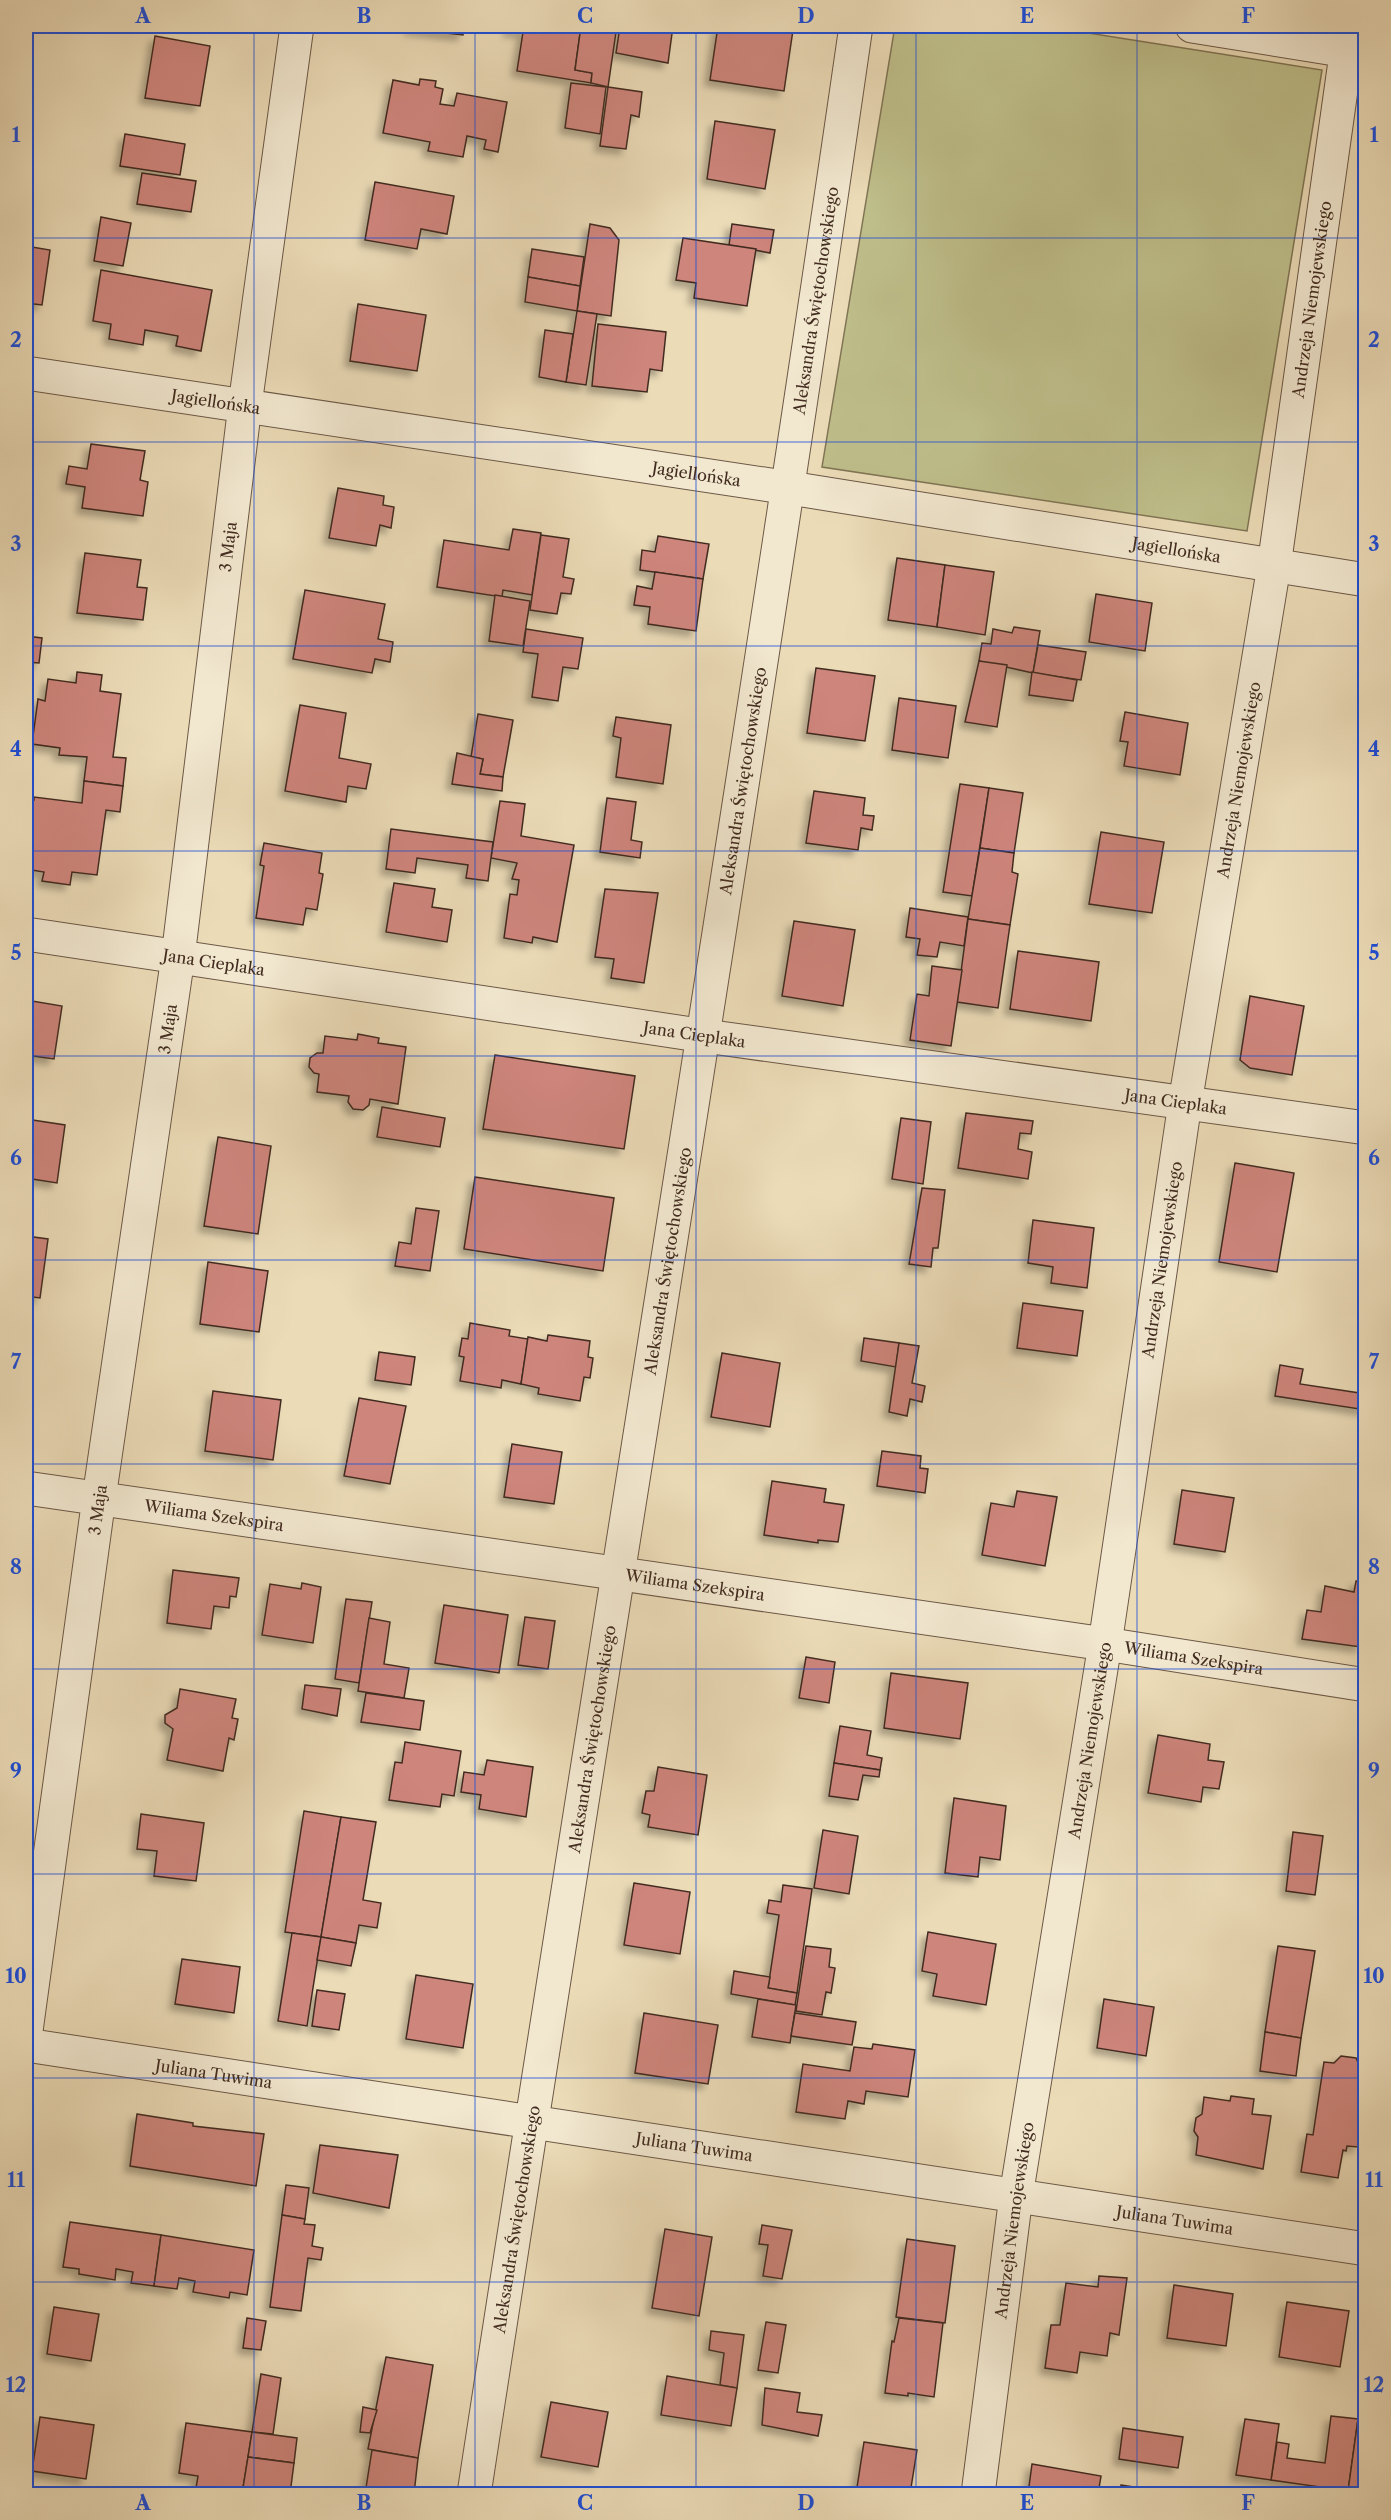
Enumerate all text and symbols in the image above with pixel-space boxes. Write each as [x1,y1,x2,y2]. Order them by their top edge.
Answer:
text: A [134,4,151,28]
text: B [357,4,372,28]
text: C [577,4,593,28]
text: D [797,4,815,28]
text: E [1020,4,1034,28]
text: F [1241,4,1255,28]
text: 1 [12,123,21,147]
text: 1 [1370,123,1379,147]
street label: Aleksandra Świętochowskiego [789,185,843,417]
street label: Andrzeja Niemojewskiego [1288,199,1335,400]
text: 2 [10,328,22,352]
text: 2 [1368,328,1380,352]
street label: Jagiellońska [167,385,262,418]
street label: Jagiellońska [648,457,743,491]
street label: 3 Maja [215,520,241,573]
text: 3 [10,532,22,556]
street label: Jagiellońska [1128,532,1223,567]
text: 3 [1368,532,1380,556]
street label: Aleksandra Świętochowskiego [715,665,770,897]
street label: Andrzeja Niemojewskiego [1212,680,1265,881]
text: 4 [10,737,22,761]
text: 4 [1368,737,1380,761]
text: 5 [10,941,22,965]
text: 5 [1368,941,1380,965]
street label: Jana Cieplaka [158,944,267,980]
street label: 3 Maja [154,1002,181,1055]
street label: Jana Cieplaka [639,1016,747,1052]
street label: Jana Cieplaka [1120,1084,1229,1119]
text: 6 [10,1146,22,1170]
street label: Aleksandra Świętochowskiego [640,1146,695,1377]
text: 6 [1368,1146,1380,1170]
street label: Andrzeja Niemojewskiego [1137,1160,1186,1360]
text: 7 [11,1350,22,1374]
text: 7 [1369,1350,1380,1374]
street label: 3 Maja [84,1483,111,1536]
street label: Wiliama Szekspira [142,1495,286,1535]
text: 8 [10,1555,22,1579]
text: 8 [1368,1555,1380,1579]
street label: Wiliama Szekspira [623,1565,767,1605]
street label: Aleksandra Świętochowskiego [564,1624,620,1855]
street label: Wiliama Szekspira [1122,1637,1265,1679]
street label: Andrzeja Niemojewskiego [1064,1640,1115,1841]
text: 9 [10,1759,22,1783]
text: 9 [1368,1759,1380,1783]
text: 10 [5,1964,27,1988]
text: 10 [1363,1964,1385,1988]
street label: Juliana Tuwima [151,2054,274,2092]
street label: Aleksandra Świętochowskiego [489,2104,544,2336]
street label: Andrzeja Niemojewskiego [990,2120,1038,2321]
street label: Juliana Tuwima [631,2128,755,2166]
text: 11 [7,2168,25,2192]
text: 11 [1365,2168,1383,2192]
street label: Juliana Tuwima [1112,2201,1235,2239]
text: 12 [6,2373,26,2397]
text: 12 [1364,2373,1384,2397]
text: A [134,2491,151,2515]
text: B [357,2491,372,2515]
text: C [577,2491,593,2515]
text: D [797,2491,815,2515]
text: E [1020,2491,1034,2515]
text: F [1241,2491,1255,2515]

